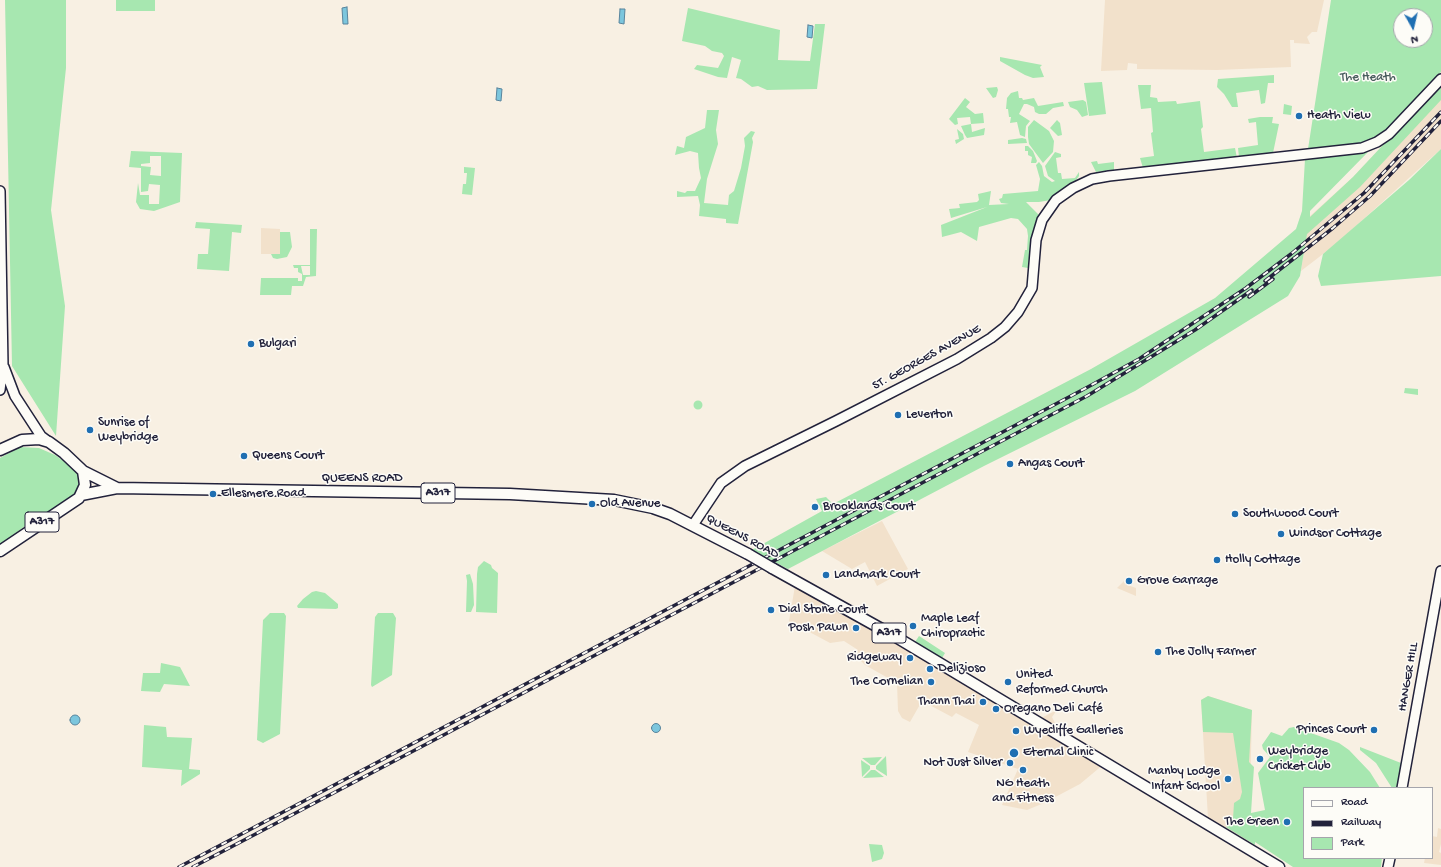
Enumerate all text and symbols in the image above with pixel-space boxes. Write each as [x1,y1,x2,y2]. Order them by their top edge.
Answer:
north arrow [1393,8,1433,48]
text: N [1410,32,1419,45]
park label: The Heath [1340,70,1396,86]
place label: Heath View [1307,108,1371,124]
marker: Heath View [1294,111,1304,121]
street label: ST. GEORGES AVENUE [870,322,984,394]
place label: Bulgari [259,336,297,352]
marker: Bulgari [246,339,256,349]
place label: Leverton [906,407,953,423]
marker: Leverton [893,410,903,420]
place label: Sunrise of Weybridge [98,415,158,446]
marker: Sunrise of Weybridge [85,425,95,435]
place label: Queens Court [252,448,324,464]
marker: Queens Court [239,451,249,461]
place label: Angas Court [1018,456,1084,472]
marker: Angas Court [1005,459,1015,469]
street label: QUEENS ROAD [322,471,402,487]
road number: A317 [421,483,455,503]
place label: Ellesmere Road [221,486,305,502]
marker: Ellesmere Road [208,489,218,499]
place label: Old Avenue [600,496,660,512]
marker: Old Avenue [587,499,597,509]
place label: Brooklands Court [823,499,915,515]
marker: Brooklands Court [810,502,820,512]
place label: Southwood Court [1243,506,1338,522]
marker: Southwood Court [1230,509,1240,519]
street label: QUEENS ROAD [703,511,781,563]
road number: A317 [25,512,59,532]
place label: Windsor Cottage [1289,526,1382,542]
marker: Windsor Cottage [1276,529,1286,539]
place label: Holly Cottage [1225,552,1300,568]
marker: Holly Cottage [1212,555,1222,565]
place label: Landmark Court [834,567,919,583]
marker: Landmark Court [821,570,831,580]
place label: Grove Garrage [1137,573,1218,589]
marker: Grove Garrage [1124,576,1134,586]
place label: Dial Stone Court [779,602,867,618]
marker: Dial Stone Court [766,605,776,615]
place label: Maple Leaf Chiropractic [921,611,984,642]
place label: Posh Pawn [789,620,848,636]
marker: Maple Leaf Chiropractic [908,621,918,631]
marker: Posh Pawn [851,623,861,633]
road number: A317 [872,623,906,643]
street label: HANGER HILL [1395,641,1423,713]
place label: The Jolly Farmer [1166,644,1256,660]
marker: The Jolly Farmer [1153,647,1163,657]
place label: Ridgeway [847,650,902,666]
marker: Ridgeway [905,653,915,663]
place label: Delizioso [938,661,986,677]
marker: Delizioso [925,664,935,674]
place label: United Reformed Church [1016,667,1108,698]
place label: The Cornelian [851,674,923,690]
marker: The Cornelian [926,677,936,687]
marker: United Reformed Church [1003,677,1013,687]
place label: Thann Thai [918,694,975,710]
marker: Thann Thai [978,697,988,707]
place label: Oregano Deli Café [1004,701,1103,717]
marker: Oregano Deli Café [991,704,1001,714]
place label: Princes Court [1296,722,1366,738]
place label: Wyecliffe Galleries [1024,723,1123,739]
marker: Princes Court [1369,725,1379,735]
marker: Wyecliffe Galleries [1011,726,1021,736]
place label: Weybridge Cricket Club [1268,744,1331,775]
place label: Eternal Clinic [1023,745,1093,761]
marker: Eternal Clinic [1008,747,1020,759]
marker: Weybridge Cricket Club [1255,754,1265,764]
place label: Not Just Silver [923,755,1002,771]
marker: Not Just Silver [1005,758,1015,768]
place label: Manby Lodge Infant School [1148,764,1220,795]
marker: NG Heath and Fitness [1018,765,1028,775]
marker: Manby Lodge Infant School [1223,774,1233,784]
place label: NG Heath and Fitness [992,776,1054,807]
legend [1303,787,1433,859]
text: Road [1341,796,1367,810]
place label: The Green [1225,814,1279,830]
text: Railway [1341,816,1381,830]
marker: The Green [1282,817,1292,827]
text: Park [1341,836,1364,850]

